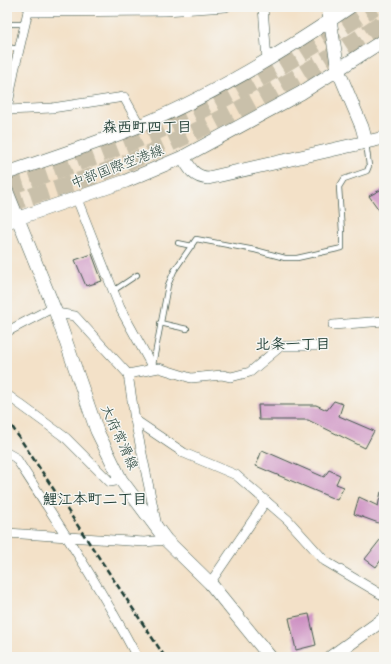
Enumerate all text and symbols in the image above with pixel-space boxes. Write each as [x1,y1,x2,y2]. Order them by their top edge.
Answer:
district label: 森西町四丁目 [102,116,192,137]
street label: 中部国際空港線 [68,139,166,192]
district label: 北条一丁目 [255,333,331,354]
street label: 大府常滑線 [97,401,144,473]
district label: 鯉江本町二丁目 [42,488,148,509]

